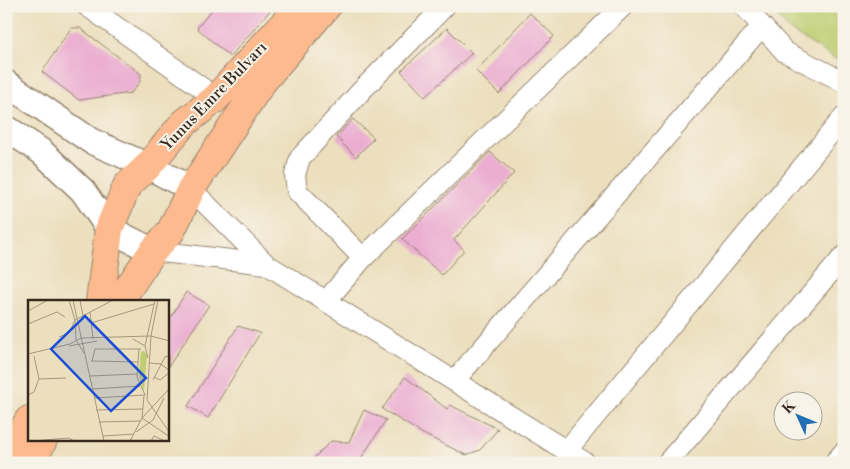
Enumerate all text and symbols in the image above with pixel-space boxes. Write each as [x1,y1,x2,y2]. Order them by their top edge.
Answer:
street label: Yunus Emre Bulvarı [156,37,271,156]
inset map [28,300,169,442]
north arrow [772,392,822,442]
text: K [779,397,800,418]

